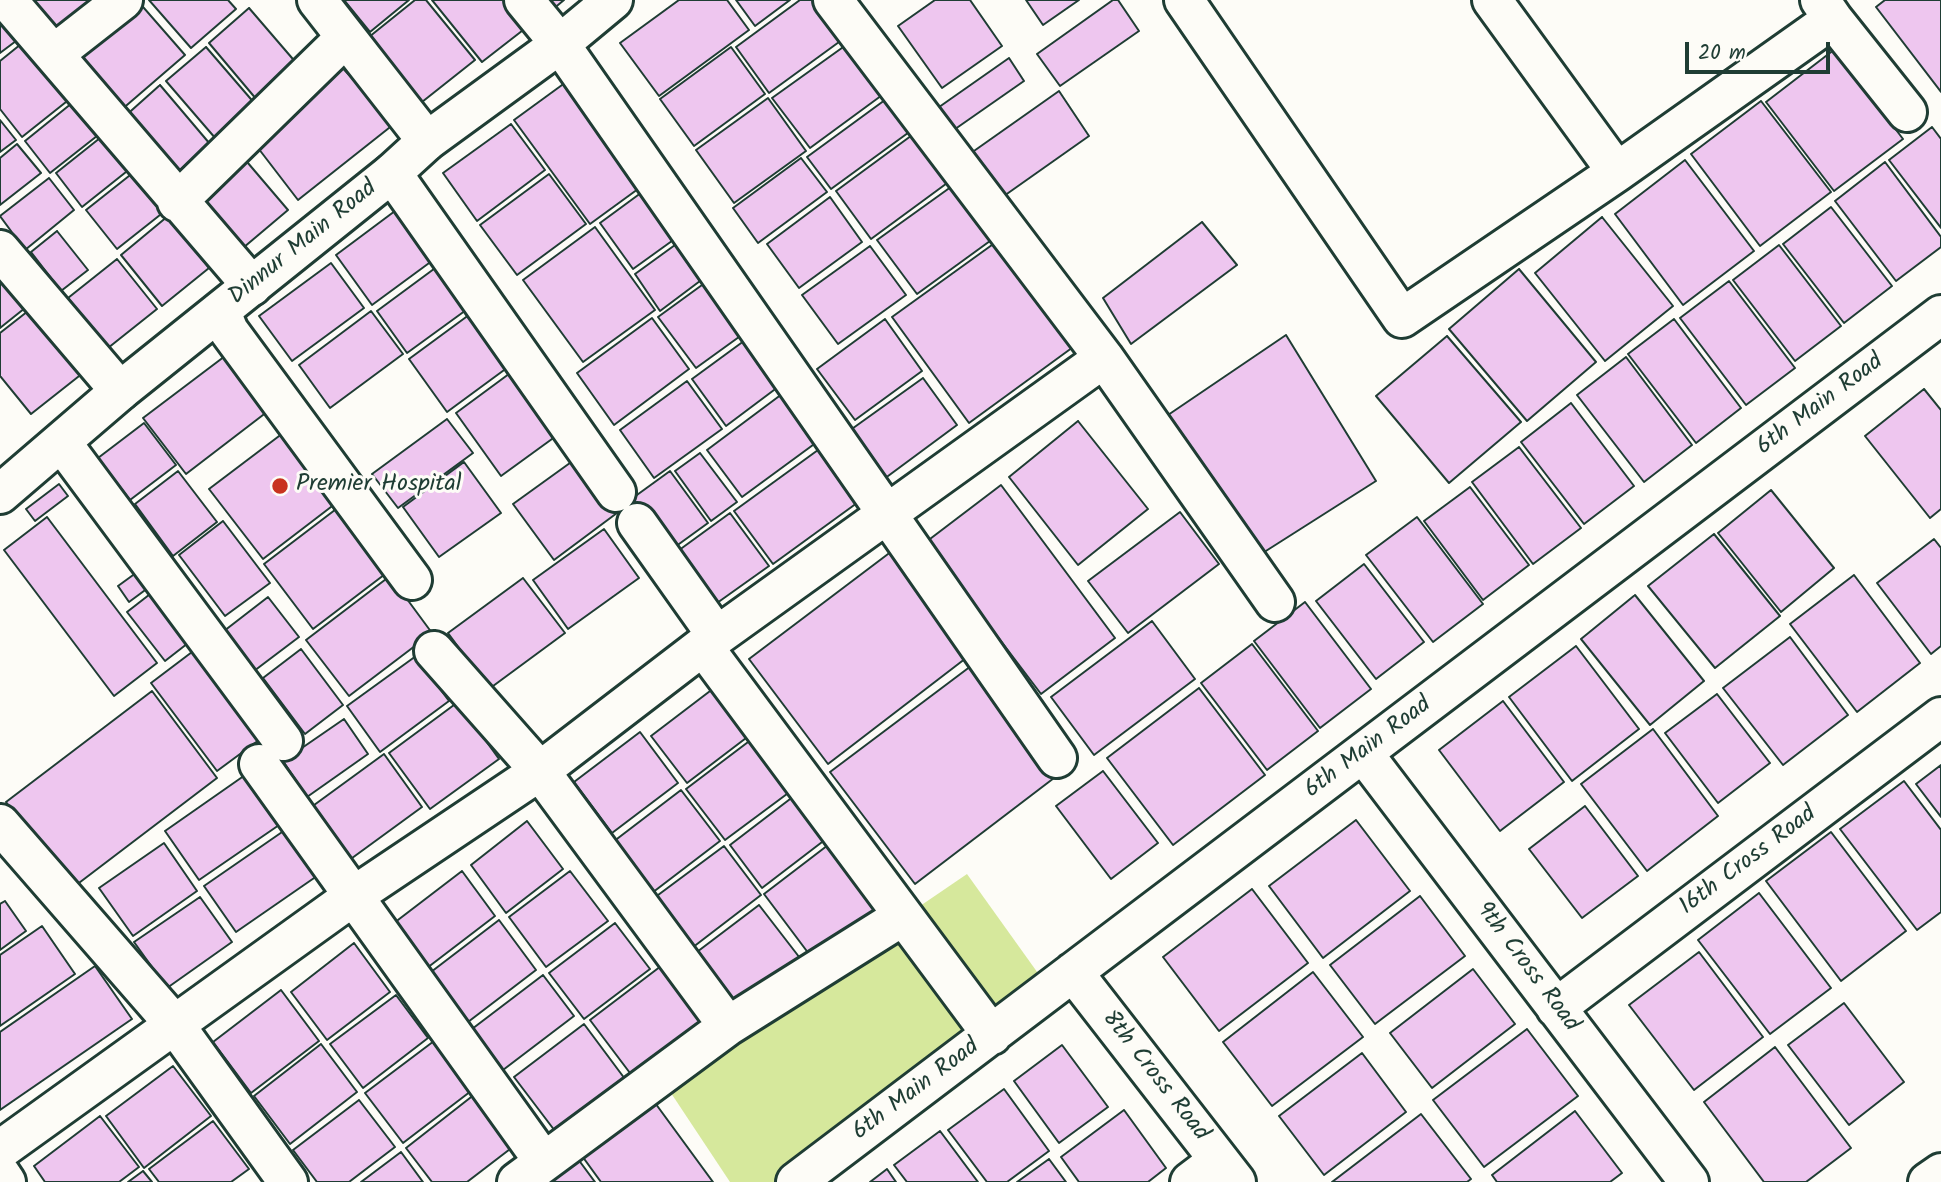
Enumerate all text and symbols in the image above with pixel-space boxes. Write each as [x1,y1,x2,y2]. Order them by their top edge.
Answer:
scale bar [1689,28,1834,72]
text: 20 m [1698,37,1746,70]
street label: Dinnur Main Road [224,175,384,313]
street label: 6th Main Road [1752,349,1890,463]
place label: Premier Hospital [296,472,462,500]
marker: Premier Hospital [270,476,290,496]
street label: 6th Main Road [1300,692,1438,806]
street label: 16th Cross Road [1675,801,1823,923]
street label: 9th Cross Road [1468,897,1584,1039]
street label: 8th Cross Road [1094,1006,1214,1148]
street label: 6th Main Road [848,1034,986,1148]

